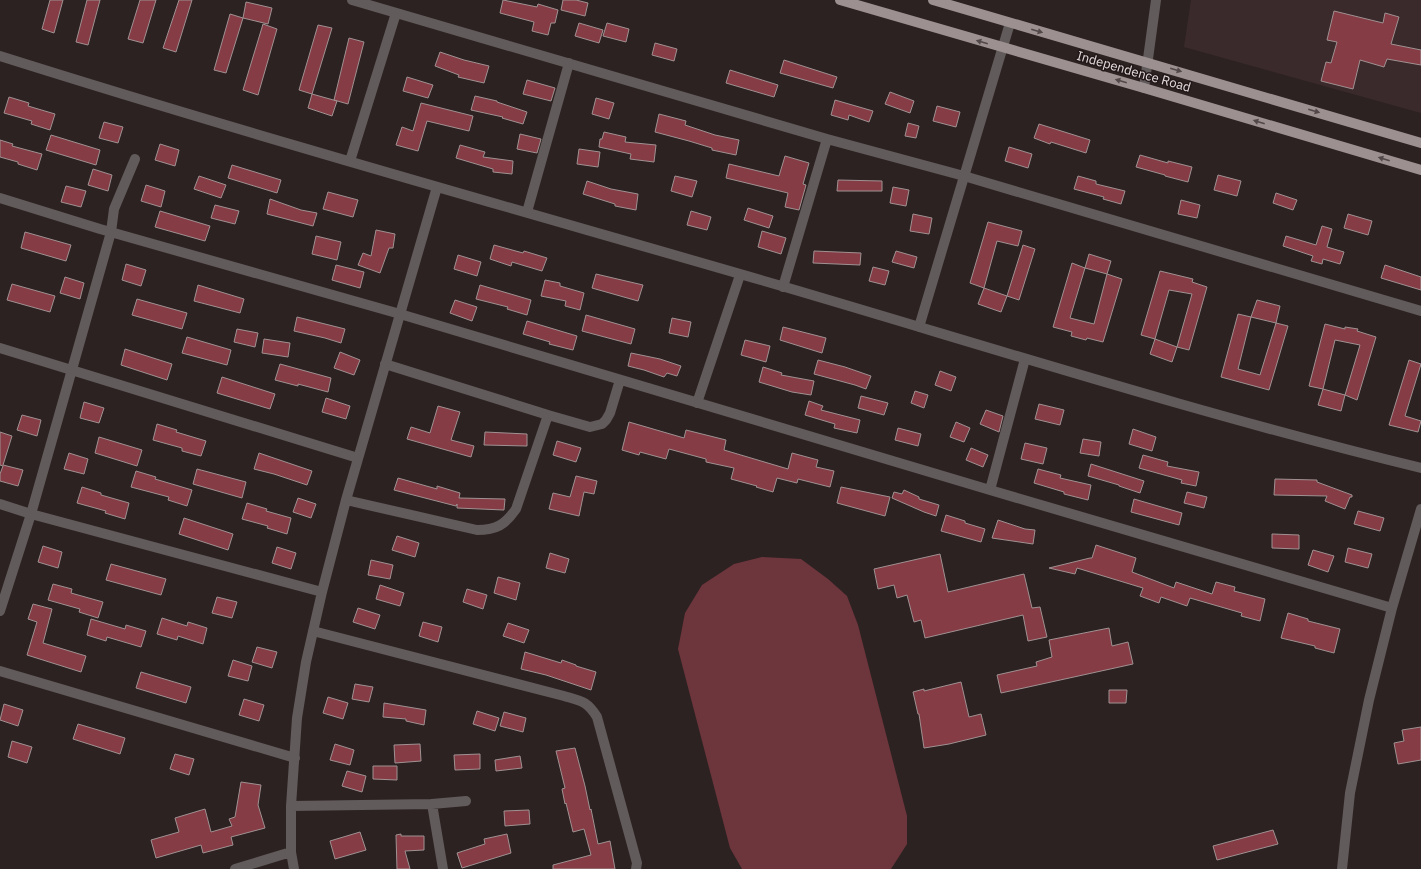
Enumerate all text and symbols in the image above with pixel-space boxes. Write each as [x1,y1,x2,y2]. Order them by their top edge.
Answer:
one-way arrow [1032,28,1044,34]
one-way arrow [976,39,988,45]
street label: Independence Road [1075,47,1193,96]
one-way arrow [1170,67,1182,73]
one-way arrow [1115,78,1127,84]
one-way arrow [1308,108,1320,114]
one-way arrow [1253,119,1265,125]
one-way arrow [1377,156,1389,162]

